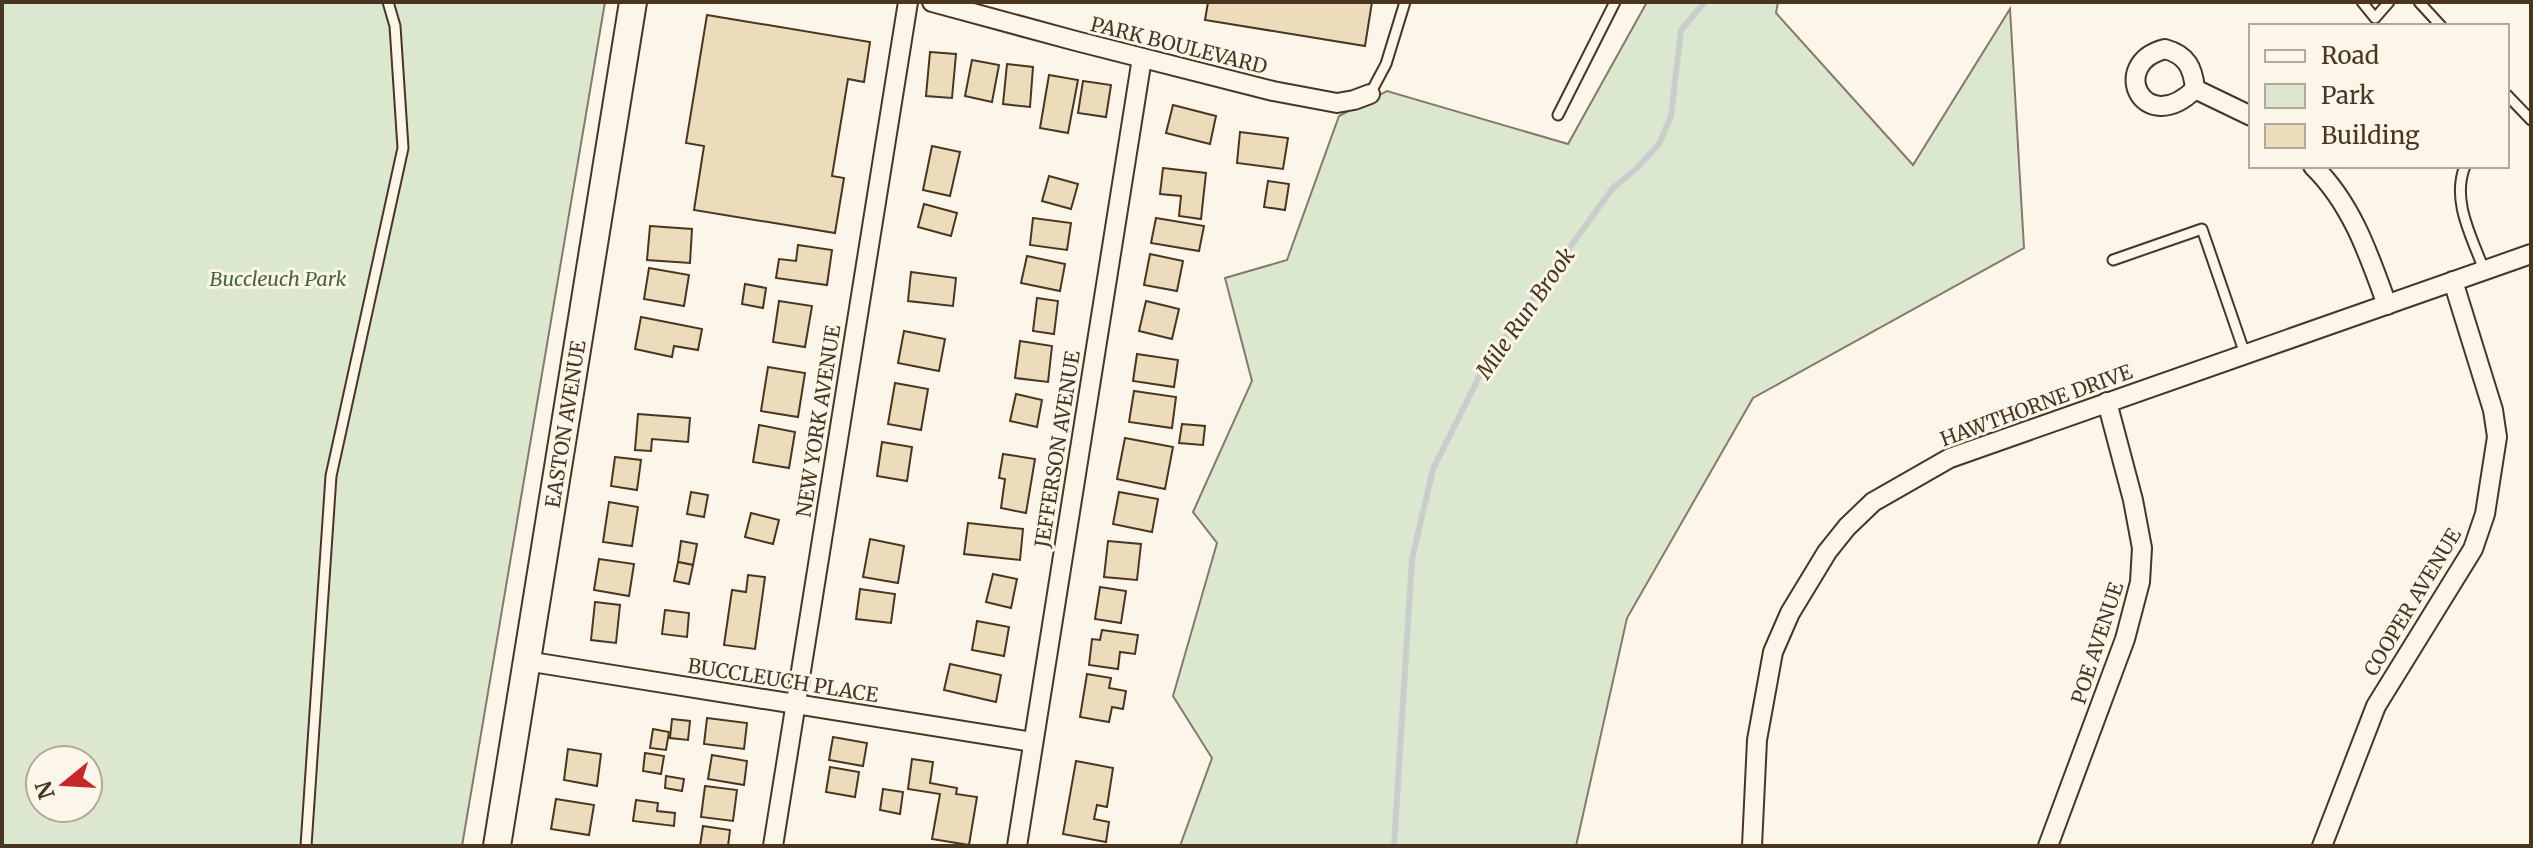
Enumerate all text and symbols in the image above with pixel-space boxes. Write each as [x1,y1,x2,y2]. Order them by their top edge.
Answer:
street label: PARK BOULEVARD [1088,11,1270,79]
legend [2249,24,2509,168]
text: Road [2321,40,2379,71]
text: Park [2321,80,2375,111]
text: Building [2321,120,2420,151]
water label: Mile Run Brook [1469,242,1580,385]
park label: Buccleuch Park [210,266,346,291]
street label: NEW YORK AVENUE [790,323,846,519]
street label: EASTON AVENUE [539,338,591,510]
street label: JEFFERSON AVENUE [1029,348,1085,550]
street label: HAWTHORNE DRIVE [1937,359,2136,451]
street label: COOPER AVENUE [2358,523,2466,680]
street label: POE AVENUE [2066,579,2129,707]
street label: BUCCLEUCH PLACE [686,653,880,707]
north arrow [24,744,104,824]
text: N [29,777,61,803]

